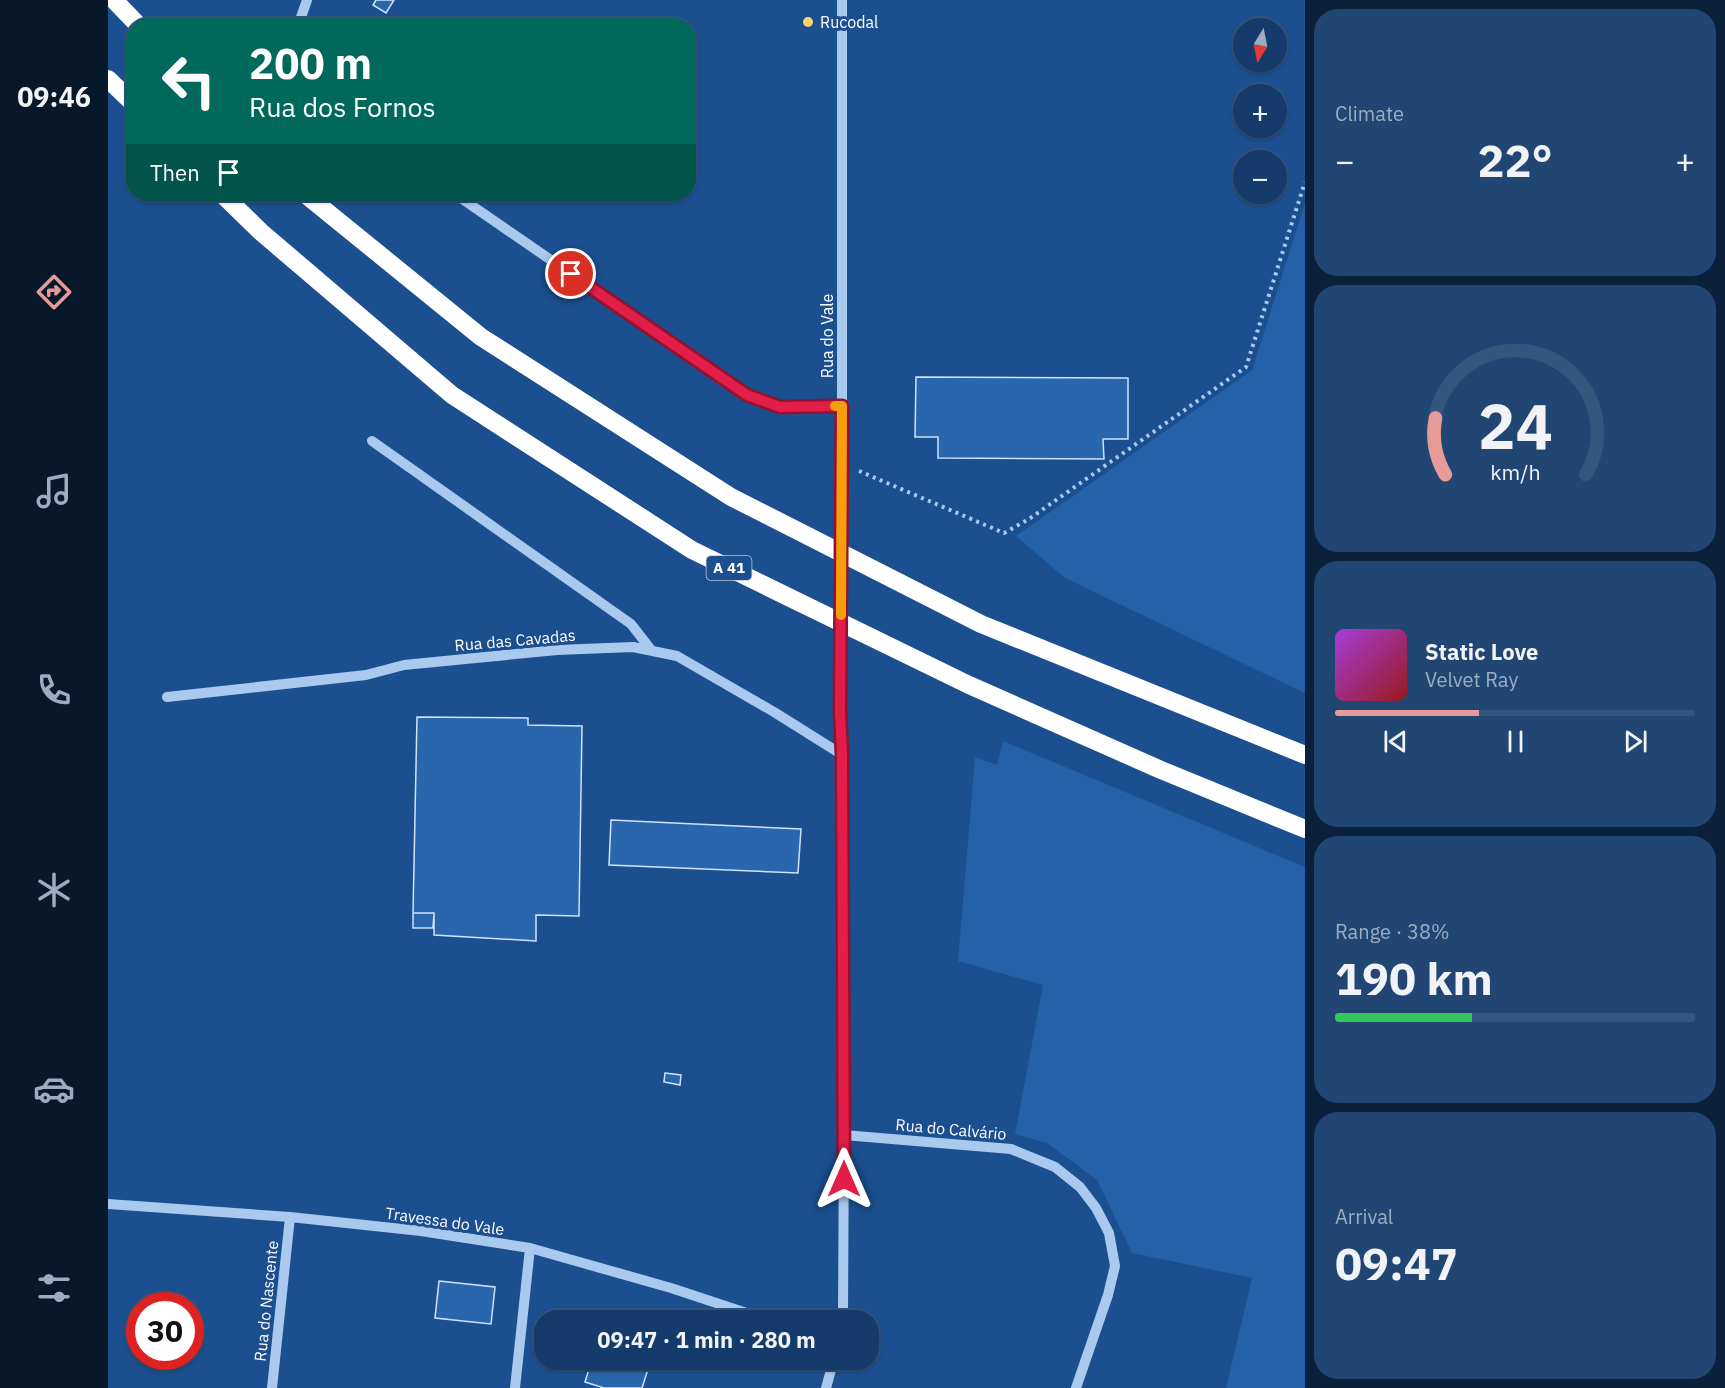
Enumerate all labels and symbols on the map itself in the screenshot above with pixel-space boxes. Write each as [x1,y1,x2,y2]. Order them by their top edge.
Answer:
place label: Rucodal [820,12,878,32]
marker: Rucodal [801,15,815,29]
north arrow [1233,18,1287,72]
pin [545,248,596,299]
street label: Rua do Vale [817,293,837,378]
road number: A 41 [706,556,752,580]
street label: Rua das Cavadas [454,625,576,655]
street label: Rua do Calvário [895,1114,1007,1144]
position arrow [812,1147,876,1211]
street label: Travessa do Vale [384,1203,506,1239]
street label: Rua do Nascente [250,1239,282,1362]
speed limit sign: 30 [126,1292,204,1370]

